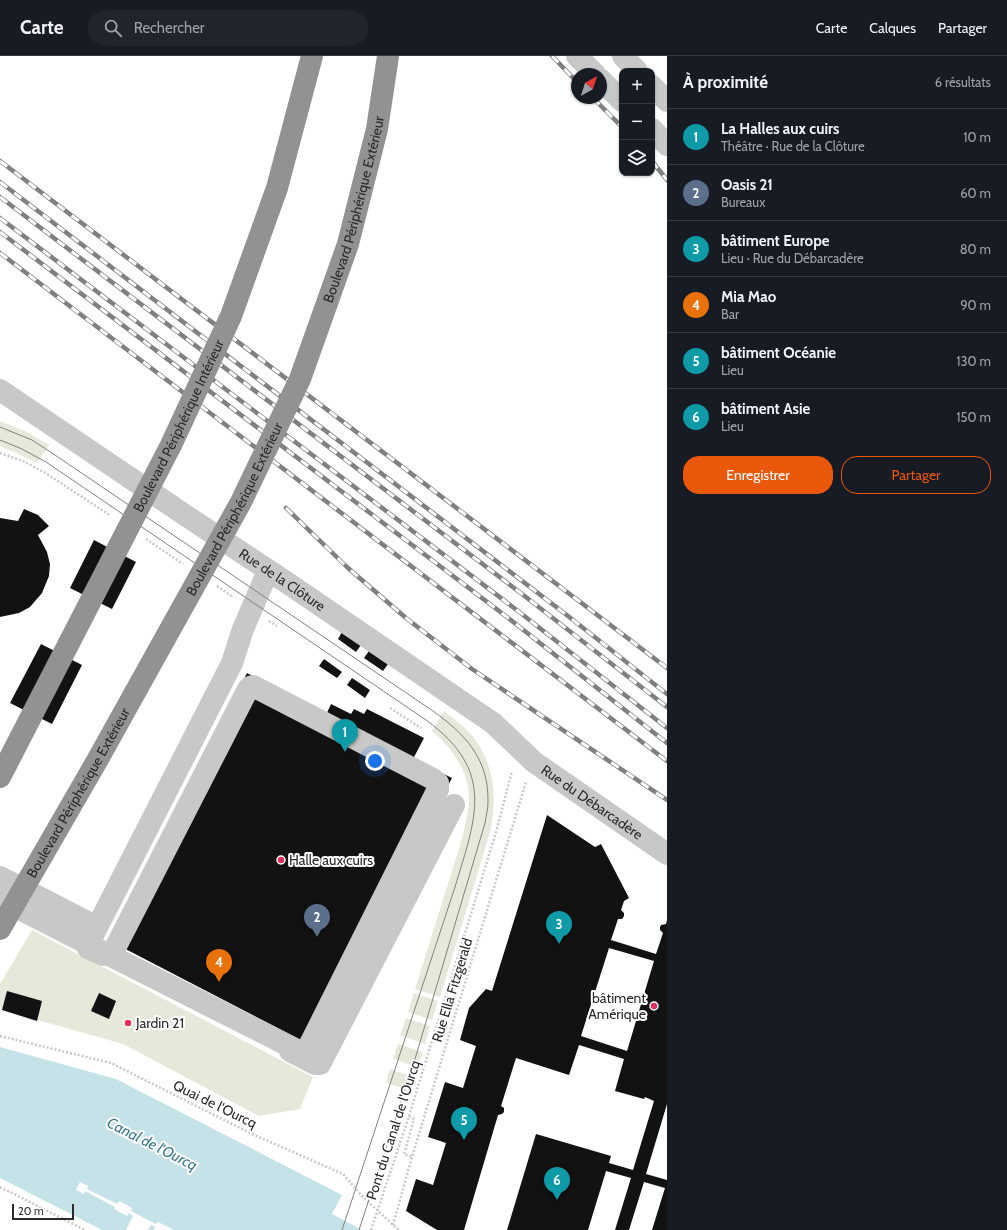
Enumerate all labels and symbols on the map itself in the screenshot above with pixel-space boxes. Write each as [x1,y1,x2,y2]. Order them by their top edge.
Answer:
north arrow [571,68,607,104]
street label: Boulevard Périphérique Extérieur [319,114,388,305]
street label: Boulevard Périphérique Intérieur [129,336,228,515]
street label: Boulevard Périphérique Extérieur [182,419,287,599]
street label: Rue de la Clôture [236,544,329,615]
street label: Boulevard Périphérique Extérieur [22,704,134,881]
pin: 1 [332,719,358,752]
your location [365,751,385,771]
street label: Rue du Débarcadère [538,761,646,844]
place label: Halle aux cuirs [289,851,373,869]
marker: Halle aux cuirs [276,855,286,865]
pin: 2 [304,904,330,937]
pin: 3 [546,911,572,944]
street label: Rue Ella Fitzgerald [428,936,476,1044]
pin: 4 [206,949,232,982]
place label: bâtiment Amérique [588,989,646,1023]
marker: bâtiment Amérique [649,1001,659,1011]
place label: Jardin 21 [135,1014,184,1032]
marker: Jardin 21 [123,1018,133,1028]
street label: Pont du Canal de l'Ourcq [362,1058,424,1202]
street label: Quai de l'Ourcq [170,1076,260,1132]
pin: 5 [451,1107,477,1140]
water label: Canal de l'Ourcq [104,1114,200,1174]
pin: 6 [544,1167,570,1200]
scale bar [12,1202,74,1221]

